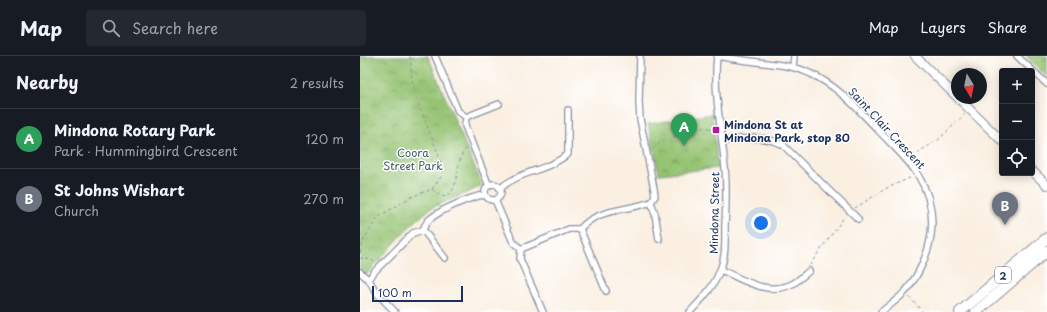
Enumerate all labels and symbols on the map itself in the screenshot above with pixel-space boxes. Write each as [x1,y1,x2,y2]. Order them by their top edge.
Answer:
north arrow [951,68,987,104]
street label: Saint Clair Crescent [845,83,930,173]
pin: A [671,113,697,146]
place label: Mindona St at Mindona Park, stop 80 [724,116,850,146]
marker: Mindona St at Mindona Park, stop 80 [711,125,721,135]
park label: Coora Street Park [383,144,443,174]
street label: Mindona Street [705,171,723,254]
pin: B [992,192,1018,225]
your location [751,213,771,233]
road number: 2 [995,267,1011,283]
scale bar [372,284,463,303]

